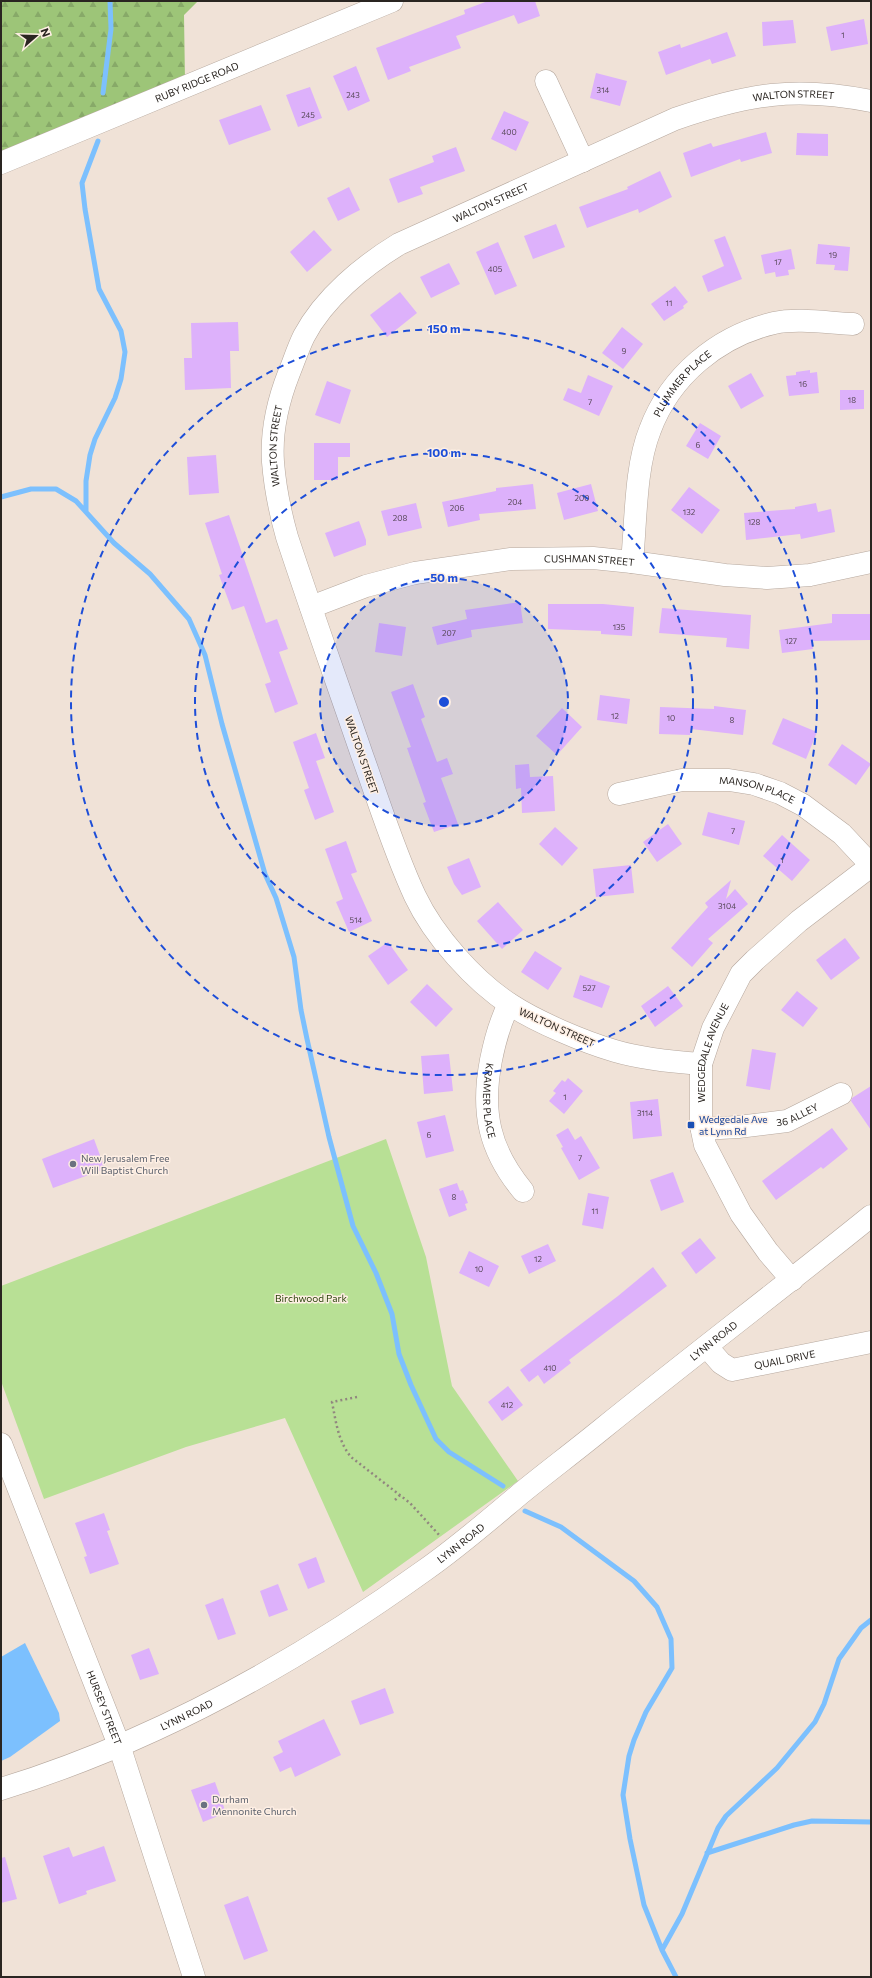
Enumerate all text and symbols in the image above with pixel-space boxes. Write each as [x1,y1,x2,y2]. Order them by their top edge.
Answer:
north arrow [16,16,56,56]
text: N [38,26,53,39]
house number: 1 [841,30,845,40]
street label: RUBY RIDGE ROAD [153,59,240,105]
house number: 314 [597,85,610,95]
street label: WALTON STREET [752,87,835,104]
house number: 243 [346,90,360,100]
house number: 245 [301,110,315,120]
house number: 400 [501,127,517,137]
street label: WALTON STREET [451,180,531,225]
house number: 19 [829,250,837,260]
house number: 17 [774,257,782,267]
house number: 405 [488,264,503,274]
house number: 11 [666,298,672,308]
text: 150 m [427,321,461,335]
house number: 9 [622,346,627,356]
street label: PLUMMER PLACE [651,347,713,419]
house number: 16 [799,379,807,389]
house number: 18 [848,395,856,405]
house number: 7 [588,397,592,407]
street label: WALTON STREET [267,403,285,487]
house number: 6 [696,440,701,450]
text: 100 m [427,445,461,459]
house number: 200 [575,493,589,503]
house number: 204 [508,497,522,507]
house number: 206 [450,503,464,513]
house number: 132 [683,507,696,517]
house number: 208 [393,513,407,523]
house number: 128 [748,517,760,527]
street label: CUSHMAN STREET [544,552,636,568]
text: 50 m [430,570,458,584]
house number: 135 [613,622,626,632]
house number: 207 [442,628,456,638]
house number: 127 [785,636,797,646]
centre of rings [437,695,451,709]
house number: 12 [611,711,619,721]
house number: 10 [667,713,675,723]
street label: WALTON STREET [343,714,381,796]
house number: 8 [730,715,735,725]
street label: MANSON PLACE [719,774,797,806]
house number: 7 [731,826,735,836]
house number: 1 [780,855,784,865]
house number: 3104 [718,901,736,911]
house number: 514 [350,915,363,925]
house number: 527 [582,983,596,993]
street label: WEDGEDALE AVENUE [695,1001,731,1103]
street label: WALTON STREET [517,1005,597,1049]
street label: KRAMER PLACE [481,1062,499,1140]
house number: 1 [563,1092,567,1102]
street label: 36 ALLEY [776,1100,820,1128]
house number: 3114 [637,1108,653,1118]
place label: Wedgedale Ave at Lynn Rd [699,1113,768,1137]
marker: Wedgedale Ave at Lynn Rd [686,1120,696,1130]
house number: 6 [427,1130,432,1140]
place label: New Jerusalem Free Will Baptist Church [81,1152,170,1176]
house number: 7 [578,1153,582,1163]
marker: New Jerusalem Free Will Baptist Church [68,1159,78,1169]
house number: 8 [452,1192,457,1202]
house number: 11 [592,1206,598,1216]
house number: 12 [534,1254,542,1264]
house number: 10 [475,1264,483,1274]
park label: Birchwood Park [275,1292,347,1304]
street label: LYNN ROAD [687,1318,740,1363]
street label: QUAIL DRIVE [753,1347,816,1371]
house number: 410 [543,1363,557,1373]
house number: 412 [501,1400,514,1410]
street label: LYNN ROAD [435,1521,487,1565]
street label: HURSEY STREET [84,1669,124,1747]
street label: LYNN ROAD [158,1697,215,1733]
place label: Durham Mennonite Church [212,1793,296,1817]
marker: Durham Mennonite Church [199,1800,209,1810]

